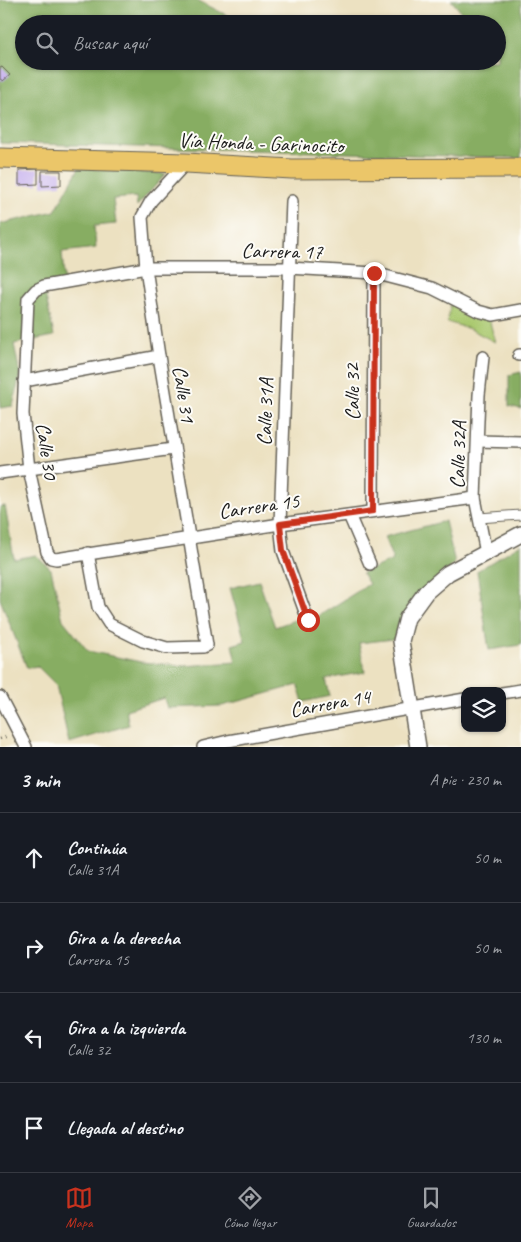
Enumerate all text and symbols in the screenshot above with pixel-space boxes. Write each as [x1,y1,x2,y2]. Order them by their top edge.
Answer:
search box [15,15,506,70]
icon: search [33,29,61,57]
text: Buscar aquí [73,31,147,55]
street label: Vía Honda - Garinocito [178,127,346,159]
street label: Carrera 17 [241,237,324,265]
route end [363,262,386,285]
street label: Calle 32 [339,362,365,421]
street label: Calle 31 [167,364,202,426]
street label: Calle 31A [251,376,279,446]
street label: Calle 32A [444,419,472,489]
street label: Calle 30 [30,421,64,483]
street label: Carrera 15 [217,487,303,525]
route start [297,609,320,632]
street label: Carrera 14 [288,683,375,723]
map controls [461,687,506,732]
button: layers [461,687,506,732]
text: 3 min [20,767,60,793]
text: A pie · 230 m [430,770,501,790]
text: Continúa [67,836,126,860]
icon: ahead [20,844,48,872]
text: 50 m [474,848,501,868]
text: Calle 31A [67,860,118,880]
text: Gira a la derecha [67,926,180,950]
icon: right [20,934,48,962]
text: 50 m [474,938,501,958]
text: Carrera 15 [67,950,129,970]
text: Gira a la izquierda [67,1016,185,1040]
icon: left [20,1024,48,1052]
text: 130 m [467,1028,501,1048]
text: Calle 32 [67,1040,110,1060]
icon: arrive [20,1114,48,1142]
text: Llegada al destino [67,1116,183,1140]
tab: Mapa [65,1184,93,1231]
tab: Cómo llegar [223,1184,276,1231]
tab: Guardados [407,1184,456,1231]

